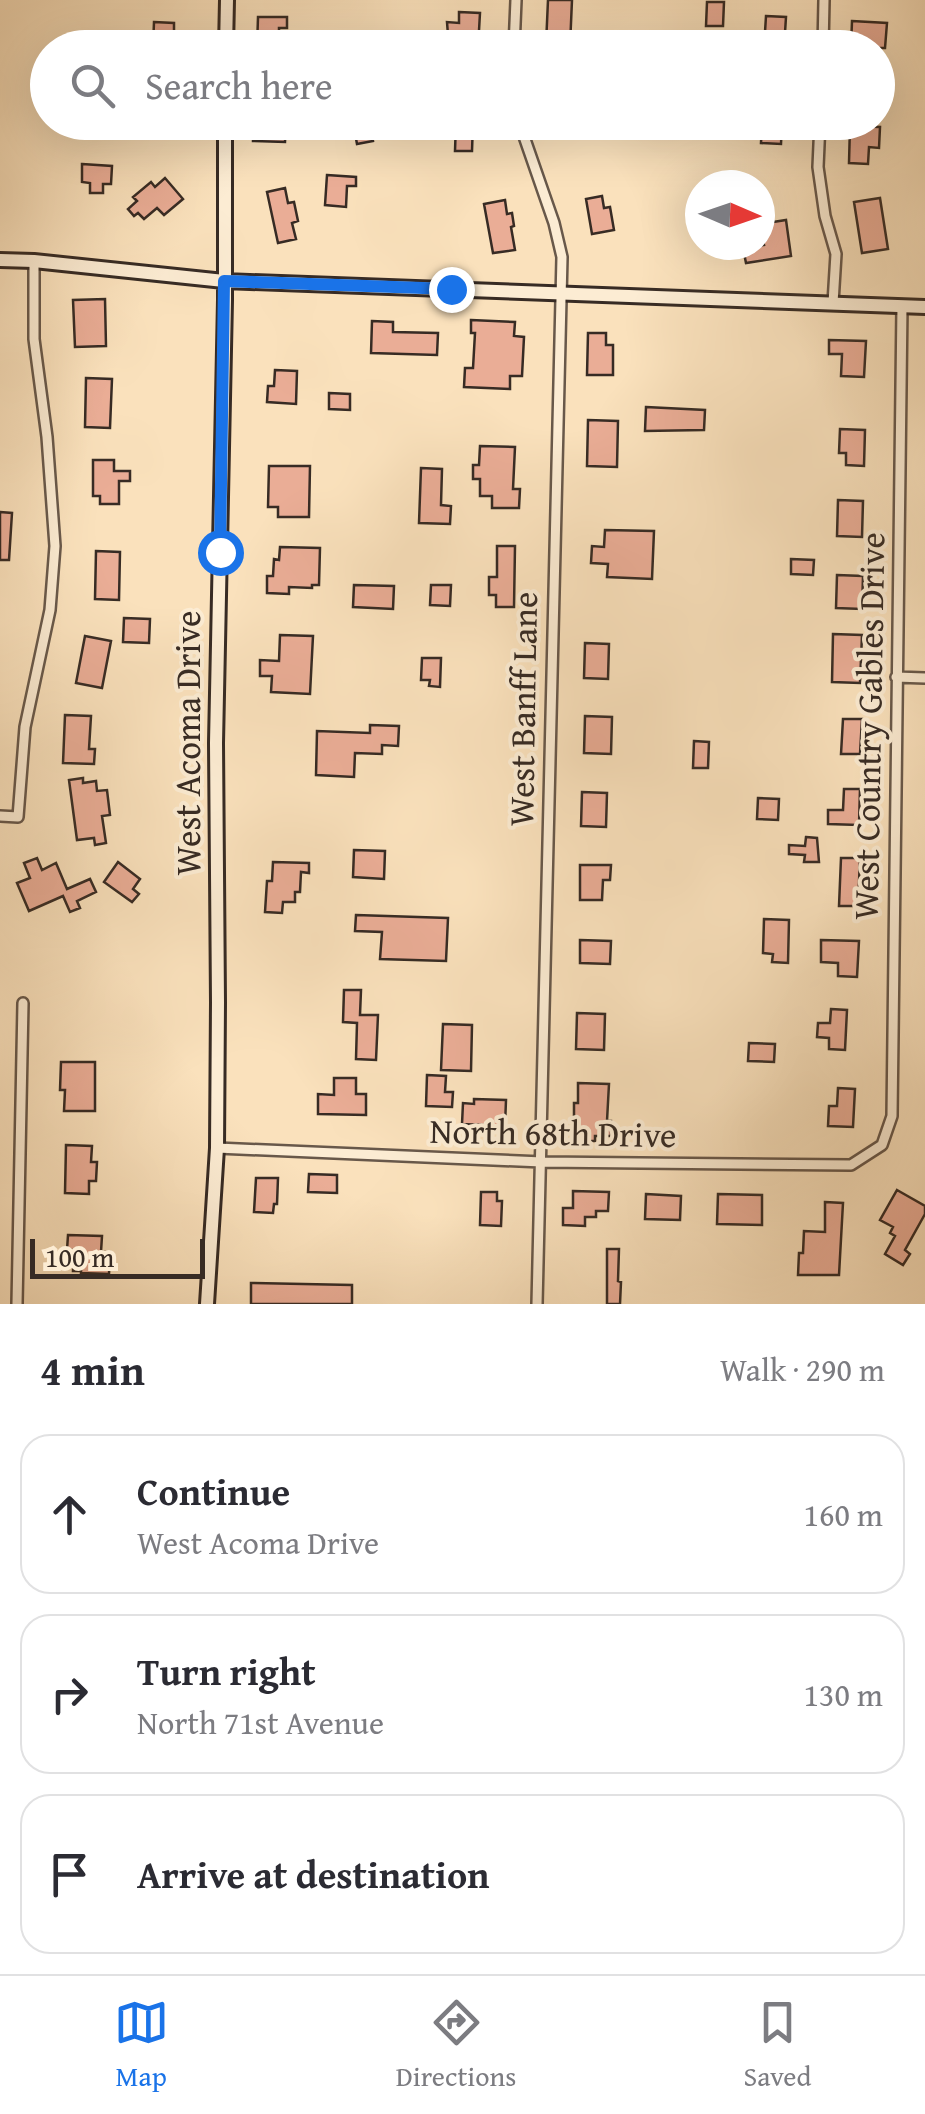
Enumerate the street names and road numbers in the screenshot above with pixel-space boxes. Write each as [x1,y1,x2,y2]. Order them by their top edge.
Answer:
street label: West Country Gables Drive [840,532,897,920]
street label: West Banff Lane [495,591,550,827]
street label: West Acoma Drive [162,611,213,875]
street label: North 68th Drive [429,1105,677,1160]

